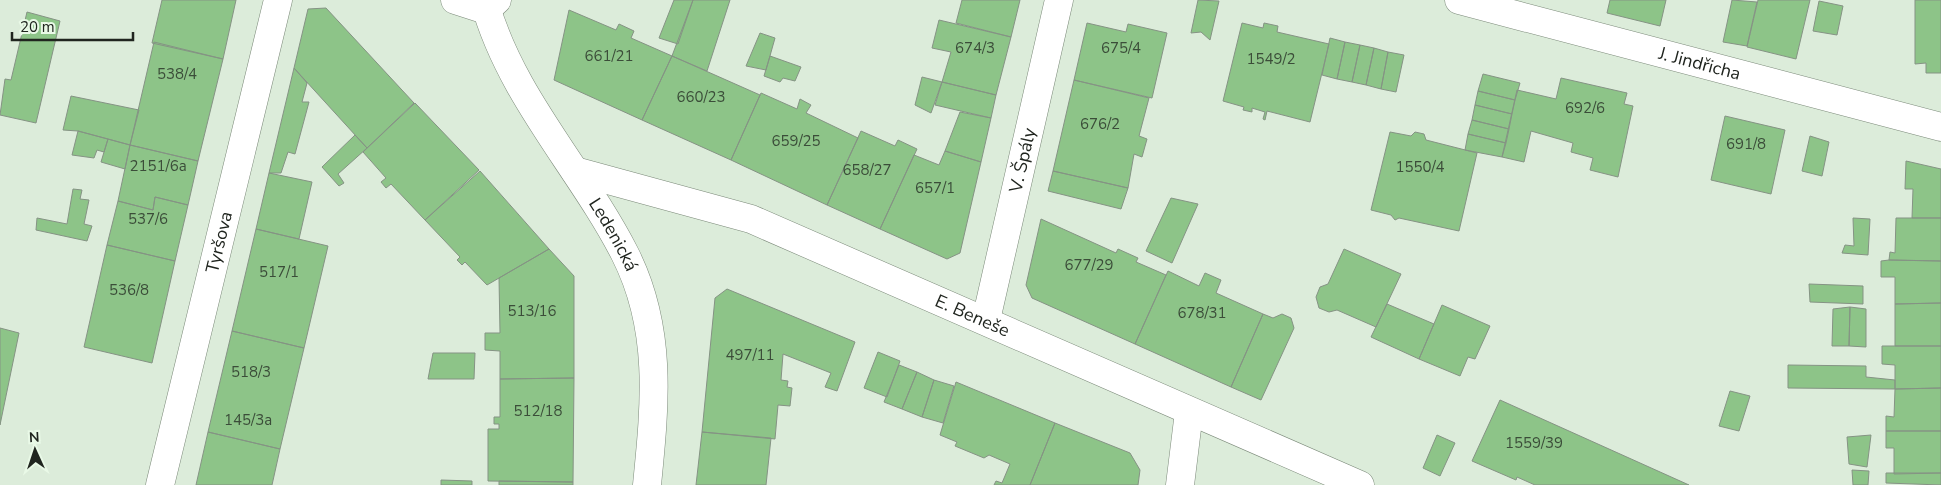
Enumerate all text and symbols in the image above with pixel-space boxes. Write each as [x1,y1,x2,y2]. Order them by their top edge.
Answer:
scale bar [12,10,134,42]
text: 20 m [20,17,55,37]
house number: 674/3 [955,38,995,58]
house number: 675/4 [1101,38,1141,58]
street label: J. Jindřicha [1655,41,1743,86]
house number: 661/21 [584,46,634,66]
house number: 1549/2 [1246,49,1296,69]
house number: 538/4 [157,64,197,84]
house number: 660/23 [676,87,726,107]
house number: 692/6 [1565,98,1605,118]
house number: 676/2 [1080,114,1120,134]
street label: V. Špály [1003,125,1042,196]
house number: 659/25 [771,131,821,151]
house number: 691/8 [1726,134,1766,154]
house number: 2151/6a [129,156,187,176]
house number: 1550/4 [1395,157,1445,177]
house number: 658/27 [842,160,892,180]
house number: 657/1 [915,178,955,198]
street label: Ledenická [583,193,643,275]
house number: 537/6 [128,209,168,229]
street label: Tyršova [200,209,238,275]
house number: 677/29 [1064,255,1114,275]
house number: 517/1 [259,262,299,282]
house number: 536/8 [109,280,149,300]
street label: E. Beneše [931,289,1013,343]
house number: 513/16 [507,301,557,321]
house number: 678/31 [1177,303,1227,323]
house number: 497/11 [725,345,775,365]
house number: 518/3 [231,362,271,382]
house number: 512/18 [513,401,563,421]
house number: 145/3a [224,410,272,430]
north arrow [10,425,60,475]
text: N [29,428,40,447]
house number: 1559/39 [1505,433,1563,453]

